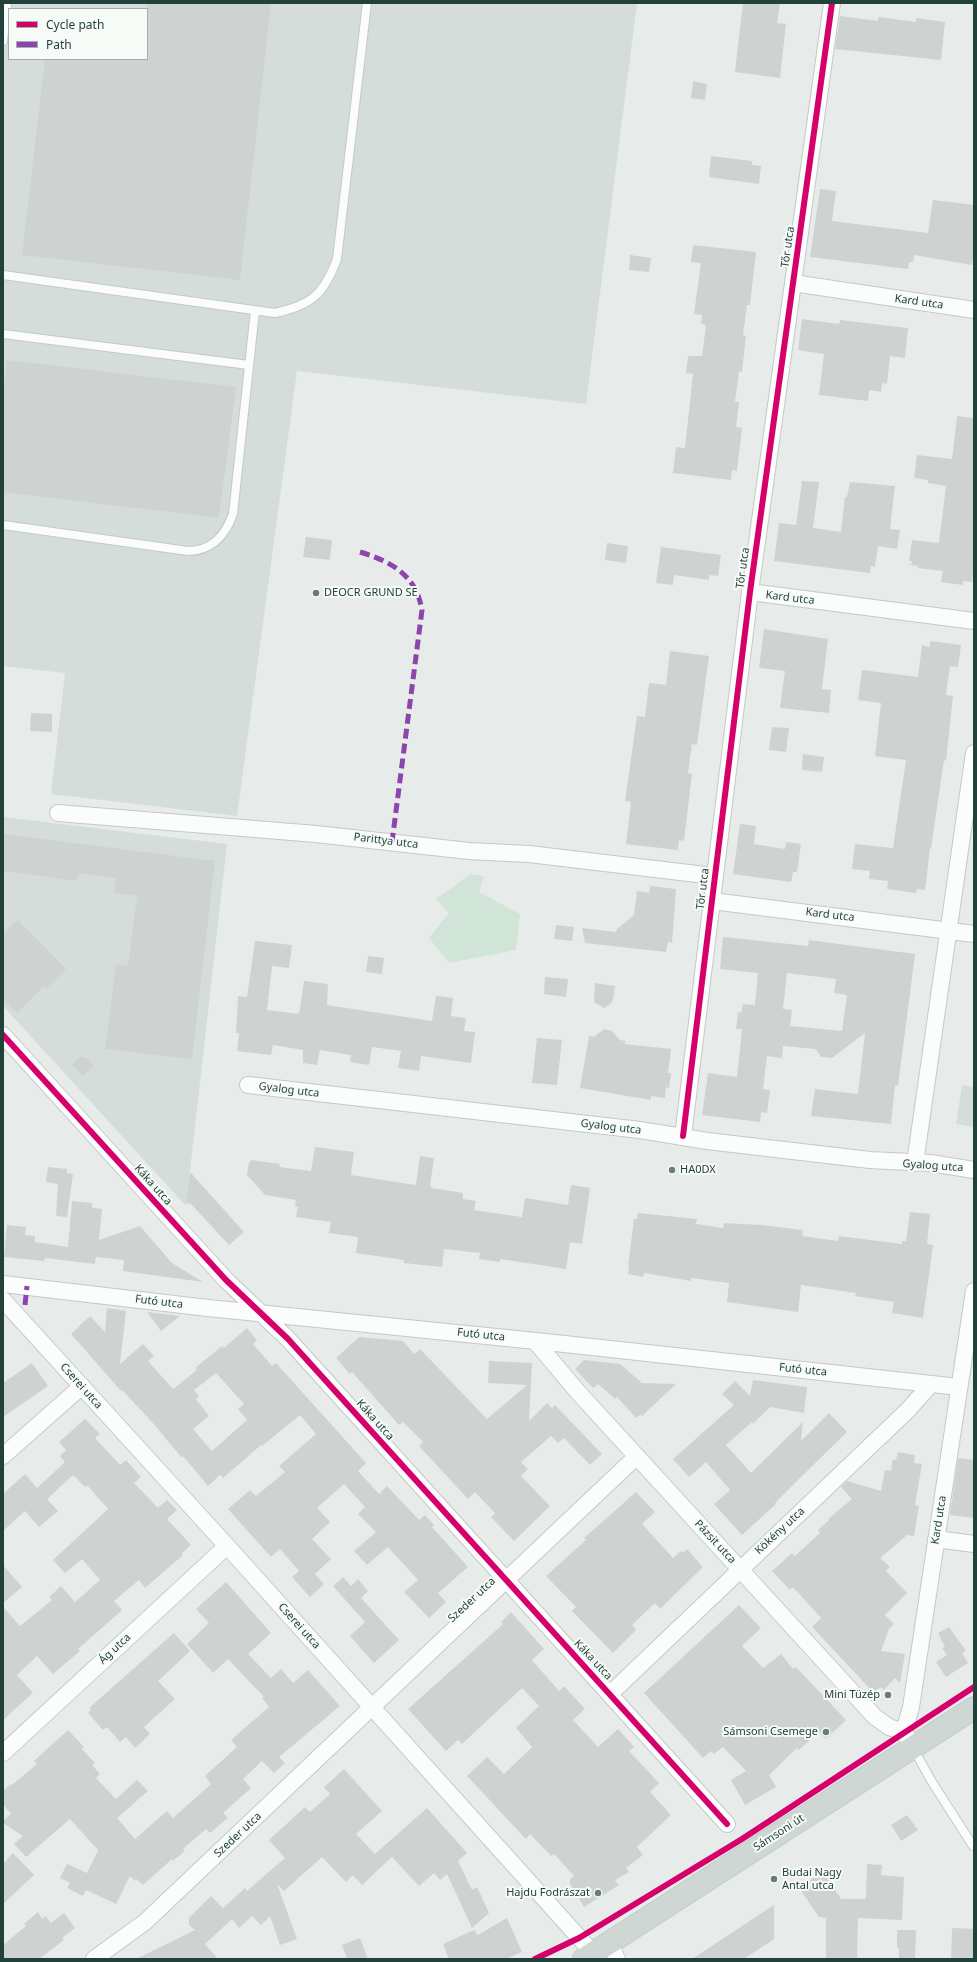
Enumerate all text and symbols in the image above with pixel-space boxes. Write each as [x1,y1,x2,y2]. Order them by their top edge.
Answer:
legend [8,8,148,60]
text: Cycle path [46,16,104,33]
text: Path [46,36,72,53]
street label: Tőr utca [779,225,797,269]
street label: Kard utca [894,292,944,312]
street label: Tőr utca [734,546,752,590]
place label: DEOCR GRUND SE [324,586,418,600]
marker: DEOCR GRUND SE [311,588,321,598]
street label: Kard utca [765,588,815,608]
street label: Parittya utca [353,830,419,852]
street label: Tőr utca [694,868,712,910]
street label: Kard utca [805,905,855,925]
street label: Gyalog utca [258,1080,320,1100]
street label: Gyalog utca [580,1117,642,1137]
street label: Gyalog utca [902,1157,964,1175]
street label: Káka utca [131,1162,175,1208]
place label: HA0DX [680,1163,716,1177]
marker: HA0DX [667,1165,677,1175]
street label: Futó utca [134,1293,184,1311]
street label: Futó utca [456,1326,506,1344]
street label: Cserei utca [57,1360,105,1412]
street label: Futó utca [778,1361,828,1379]
street label: Káka utca [353,1397,397,1443]
street label: Kard utca [929,1495,949,1545]
street label: Kökény utca [752,1505,808,1557]
street label: Pázsit utca [691,1517,739,1567]
street label: Szeder utca [446,1575,498,1625]
street label: Cserei utca [275,1600,323,1652]
street label: Ág utca [96,1631,134,1667]
street label: Káka utca [571,1637,615,1683]
place label: Mini Tüzép [824,1688,880,1702]
marker: Mini Tüzép [883,1690,893,1700]
place label: Sámsoni Csemege [723,1725,818,1739]
marker: Sámsoni Csemege [821,1727,831,1737]
street label: Szeder utca [212,1810,264,1860]
street label: Sámsoni út [751,1812,807,1854]
place label: Budai Nagy Antal utca [782,1866,841,1892]
marker: Budai Nagy Antal utca [769,1874,779,1884]
place label: Hajdu Fodrászat [506,1886,590,1900]
marker: Hajdu Fodrászat [593,1888,603,1898]

